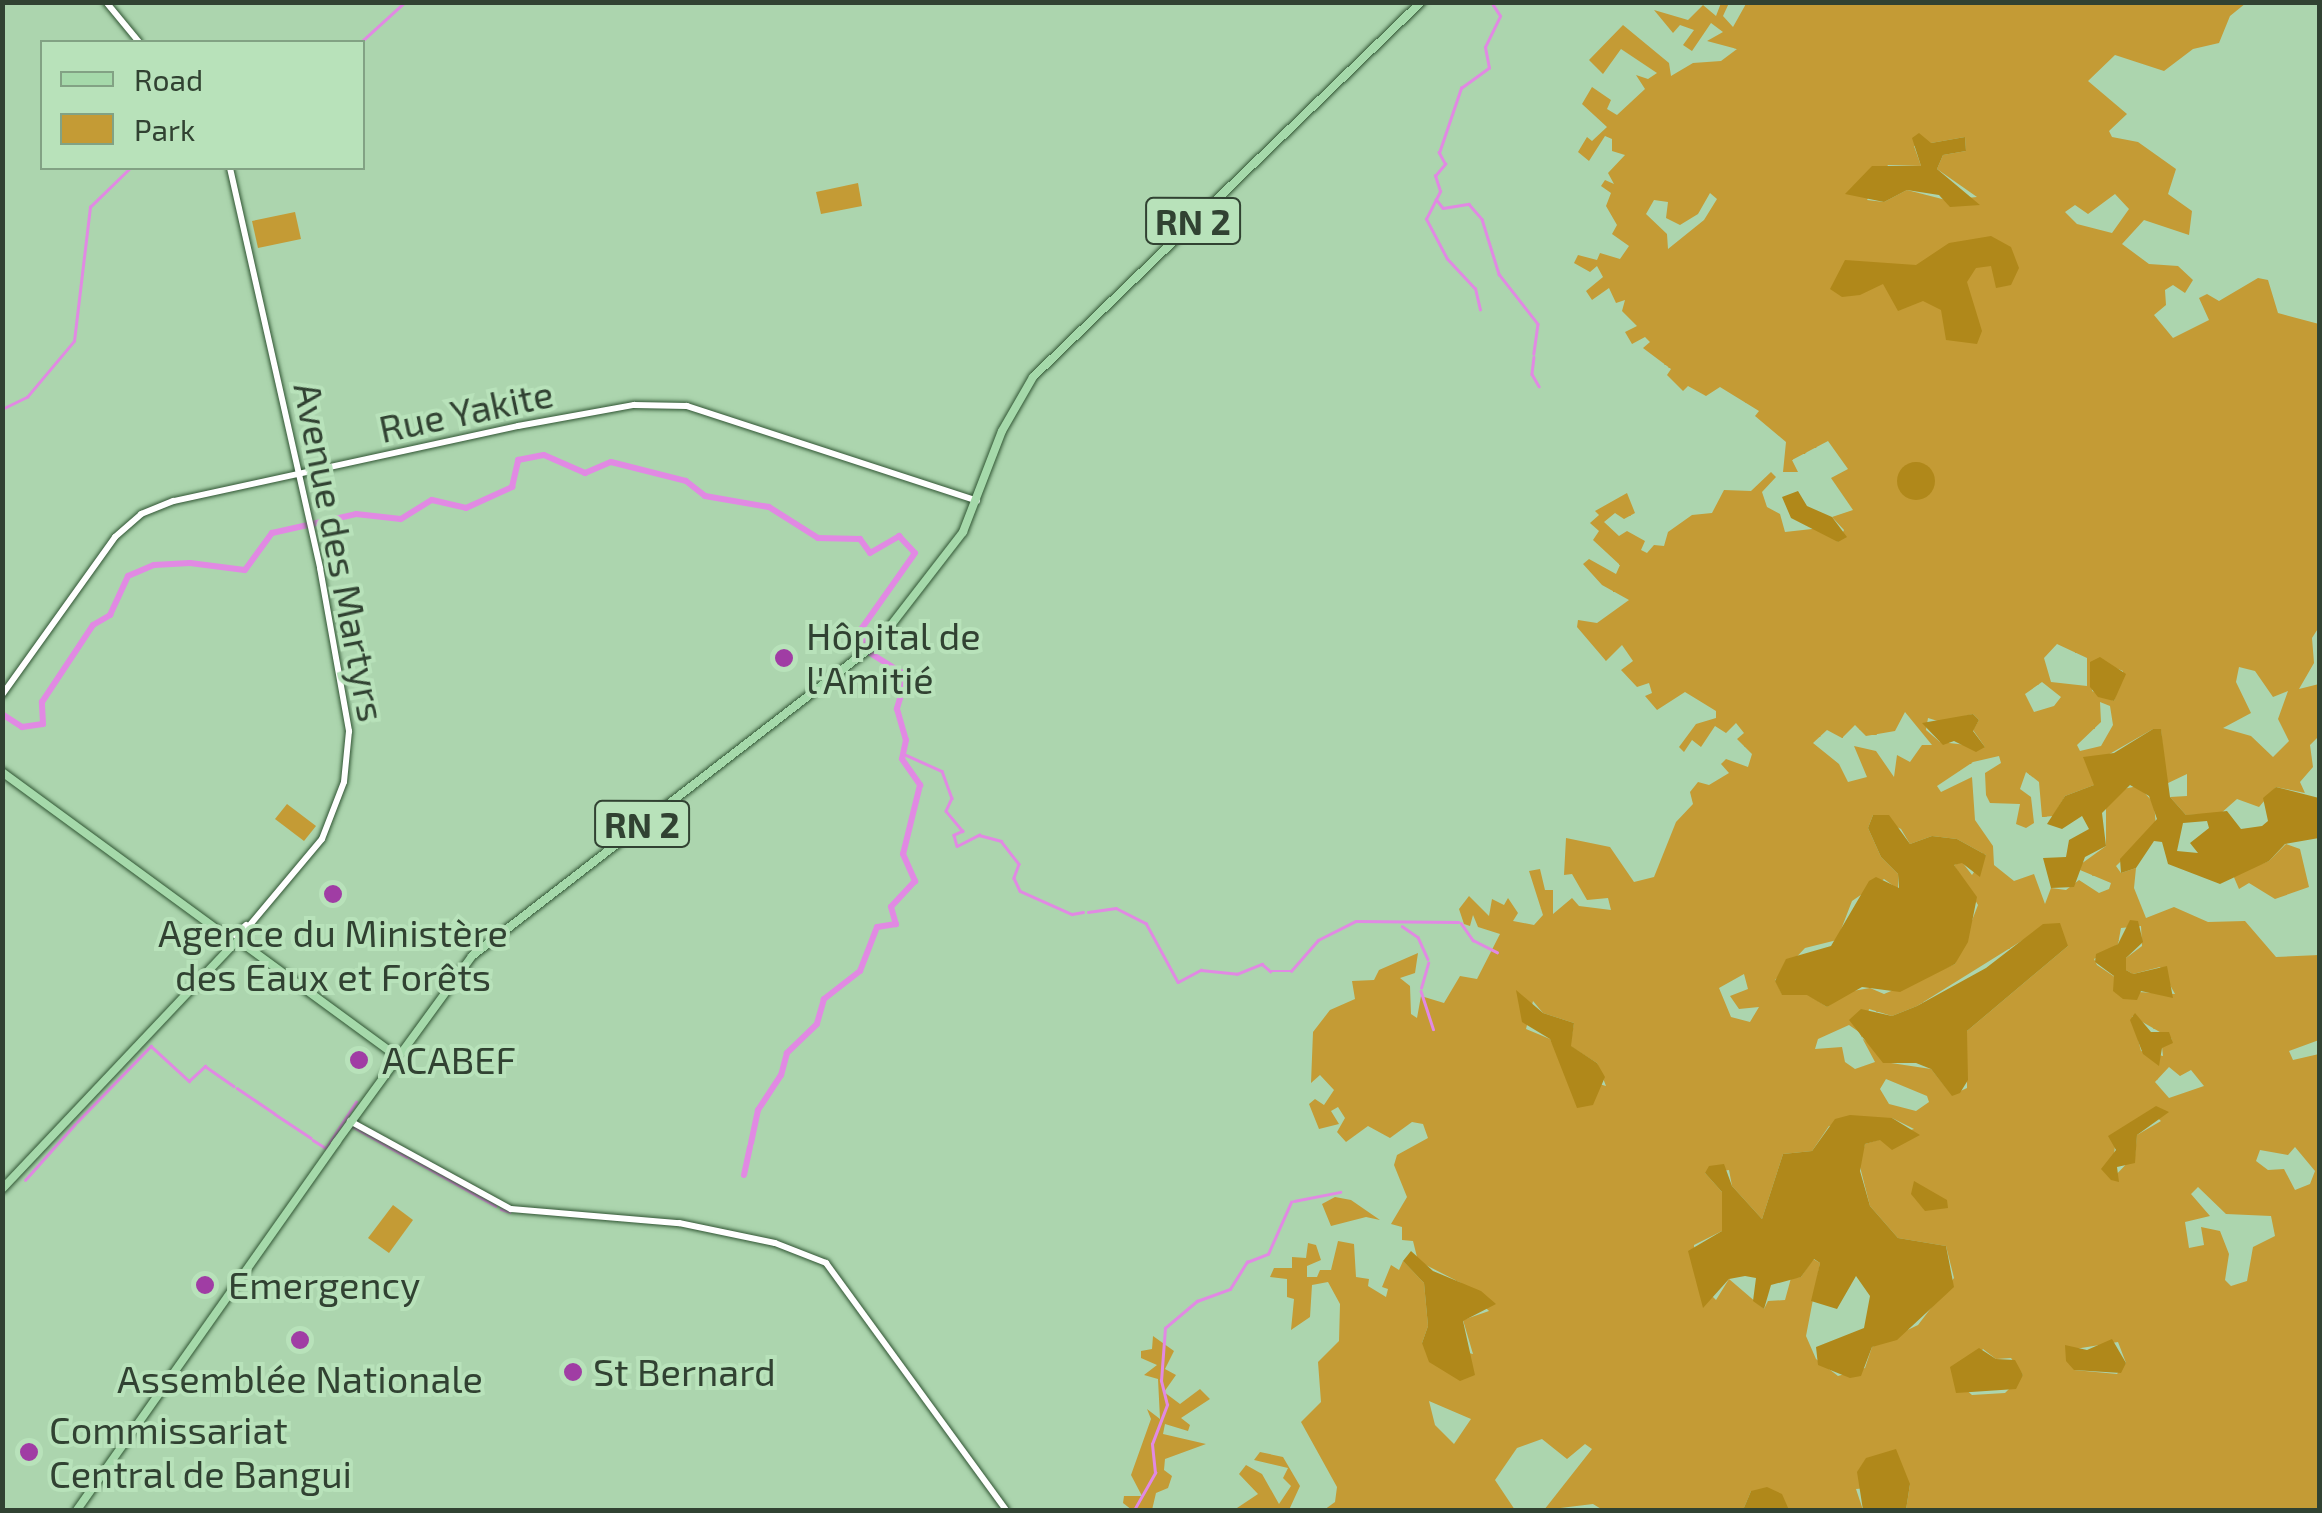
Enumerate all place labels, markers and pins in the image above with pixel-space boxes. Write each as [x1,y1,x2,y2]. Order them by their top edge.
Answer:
place label: Hôpital de l'Amitié [806,613,982,702]
marker: Hôpital de l'Amitié [771,645,797,671]
marker: Agence du Ministère des Eaux et Forêts [322,883,344,905]
place label: Agence du Ministère des Eaux et Forêts [158,910,508,999]
place label: ACABEF [382,1037,516,1083]
marker: ACABEF [346,1047,372,1073]
place label: Emergency [228,1262,420,1308]
marker: Emergency [192,1272,218,1298]
marker: Assemblée Nationale [289,1329,311,1351]
place label: St Bernard [593,1349,776,1395]
place label: Assemblée Nationale [117,1356,483,1402]
marker: St Bernard [562,1361,584,1383]
place label: Commissariat Central de Bangui [49,1407,353,1496]
marker: Commissariat Central de Bangui [18,1441,40,1463]

